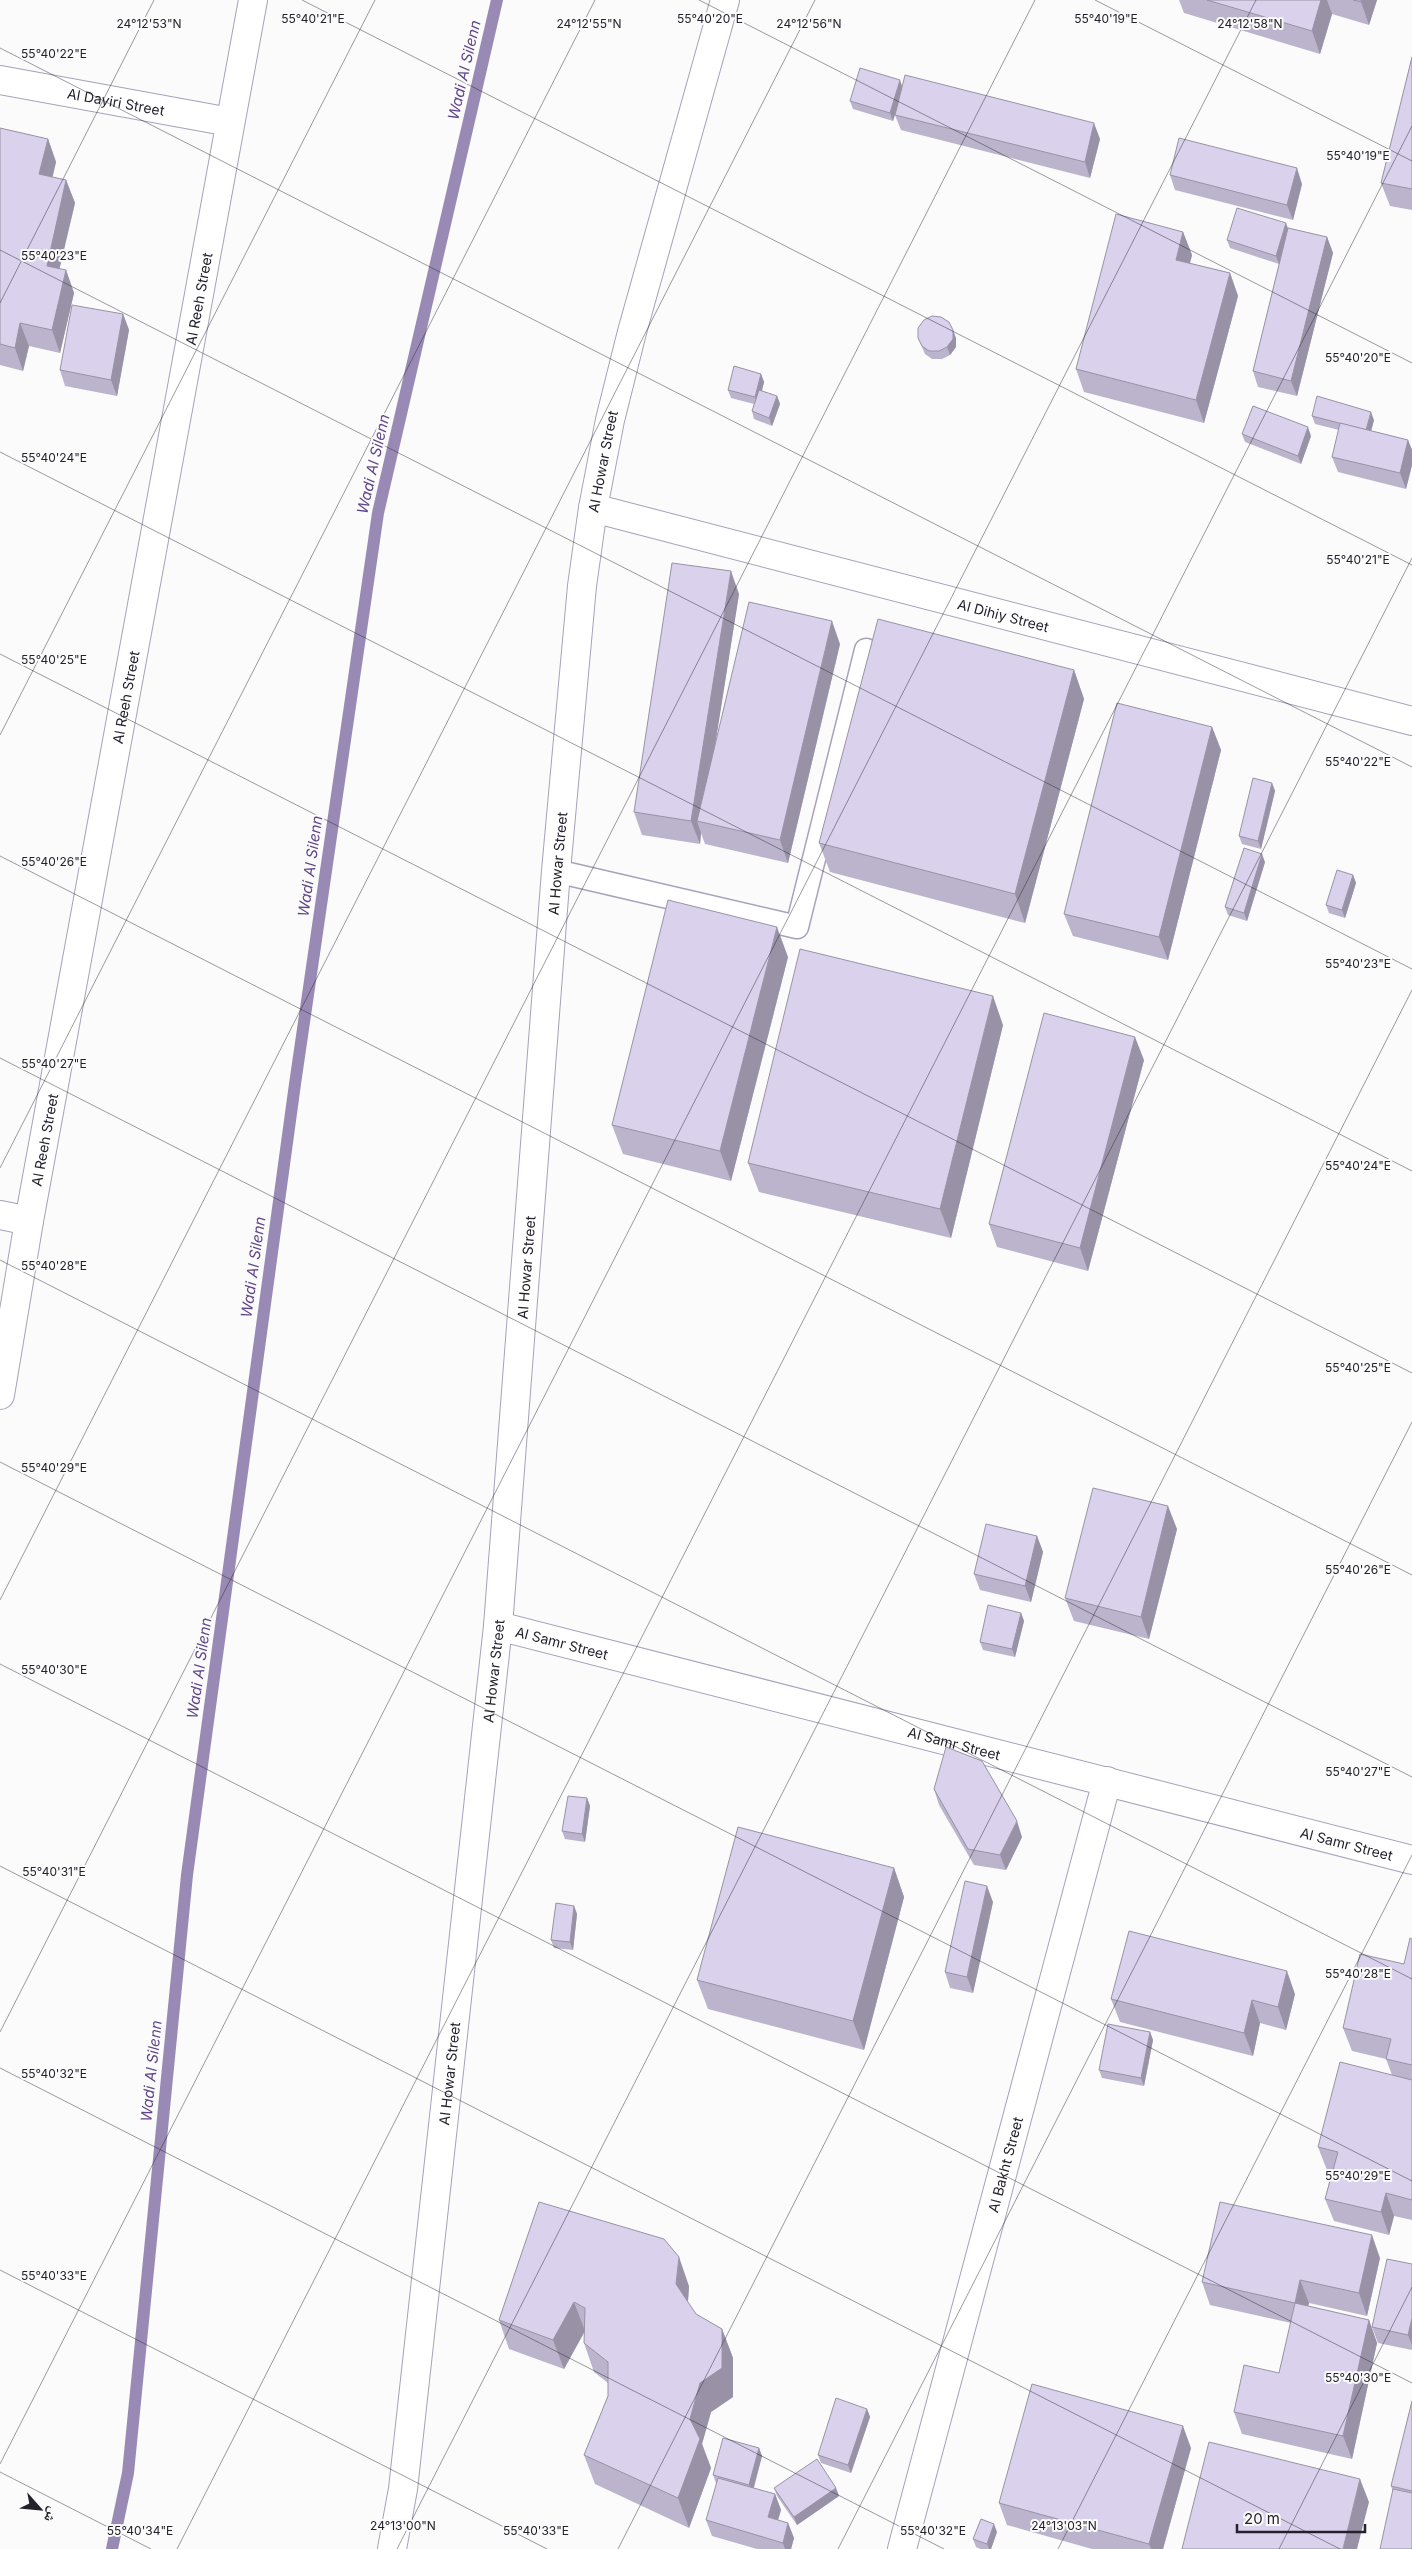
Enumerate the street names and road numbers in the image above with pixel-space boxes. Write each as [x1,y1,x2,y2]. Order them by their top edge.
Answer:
street label: Al Dayiri Street [66,84,166,118]
street label: Al Reeh Street [181,251,215,347]
street label: Al Howar Street [584,408,621,514]
street label: Al Dihiy Street [956,595,1051,635]
street label: Al Reeh Street [108,649,142,745]
street label: Al Howar Street [544,811,570,916]
street label: Al Reeh Street [27,1092,61,1187]
street label: Al Howar Street [513,1215,538,1320]
street label: Al Howar Street [479,1618,507,1723]
street label: Al Samr Street [514,1622,610,1662]
street label: Al Samr Street [906,1723,1003,1763]
street label: Al Samr Street [1299,1823,1395,1863]
street label: Al Howar Street [435,2021,463,2126]
street label: Al Bakht Street [984,2114,1026,2214]

